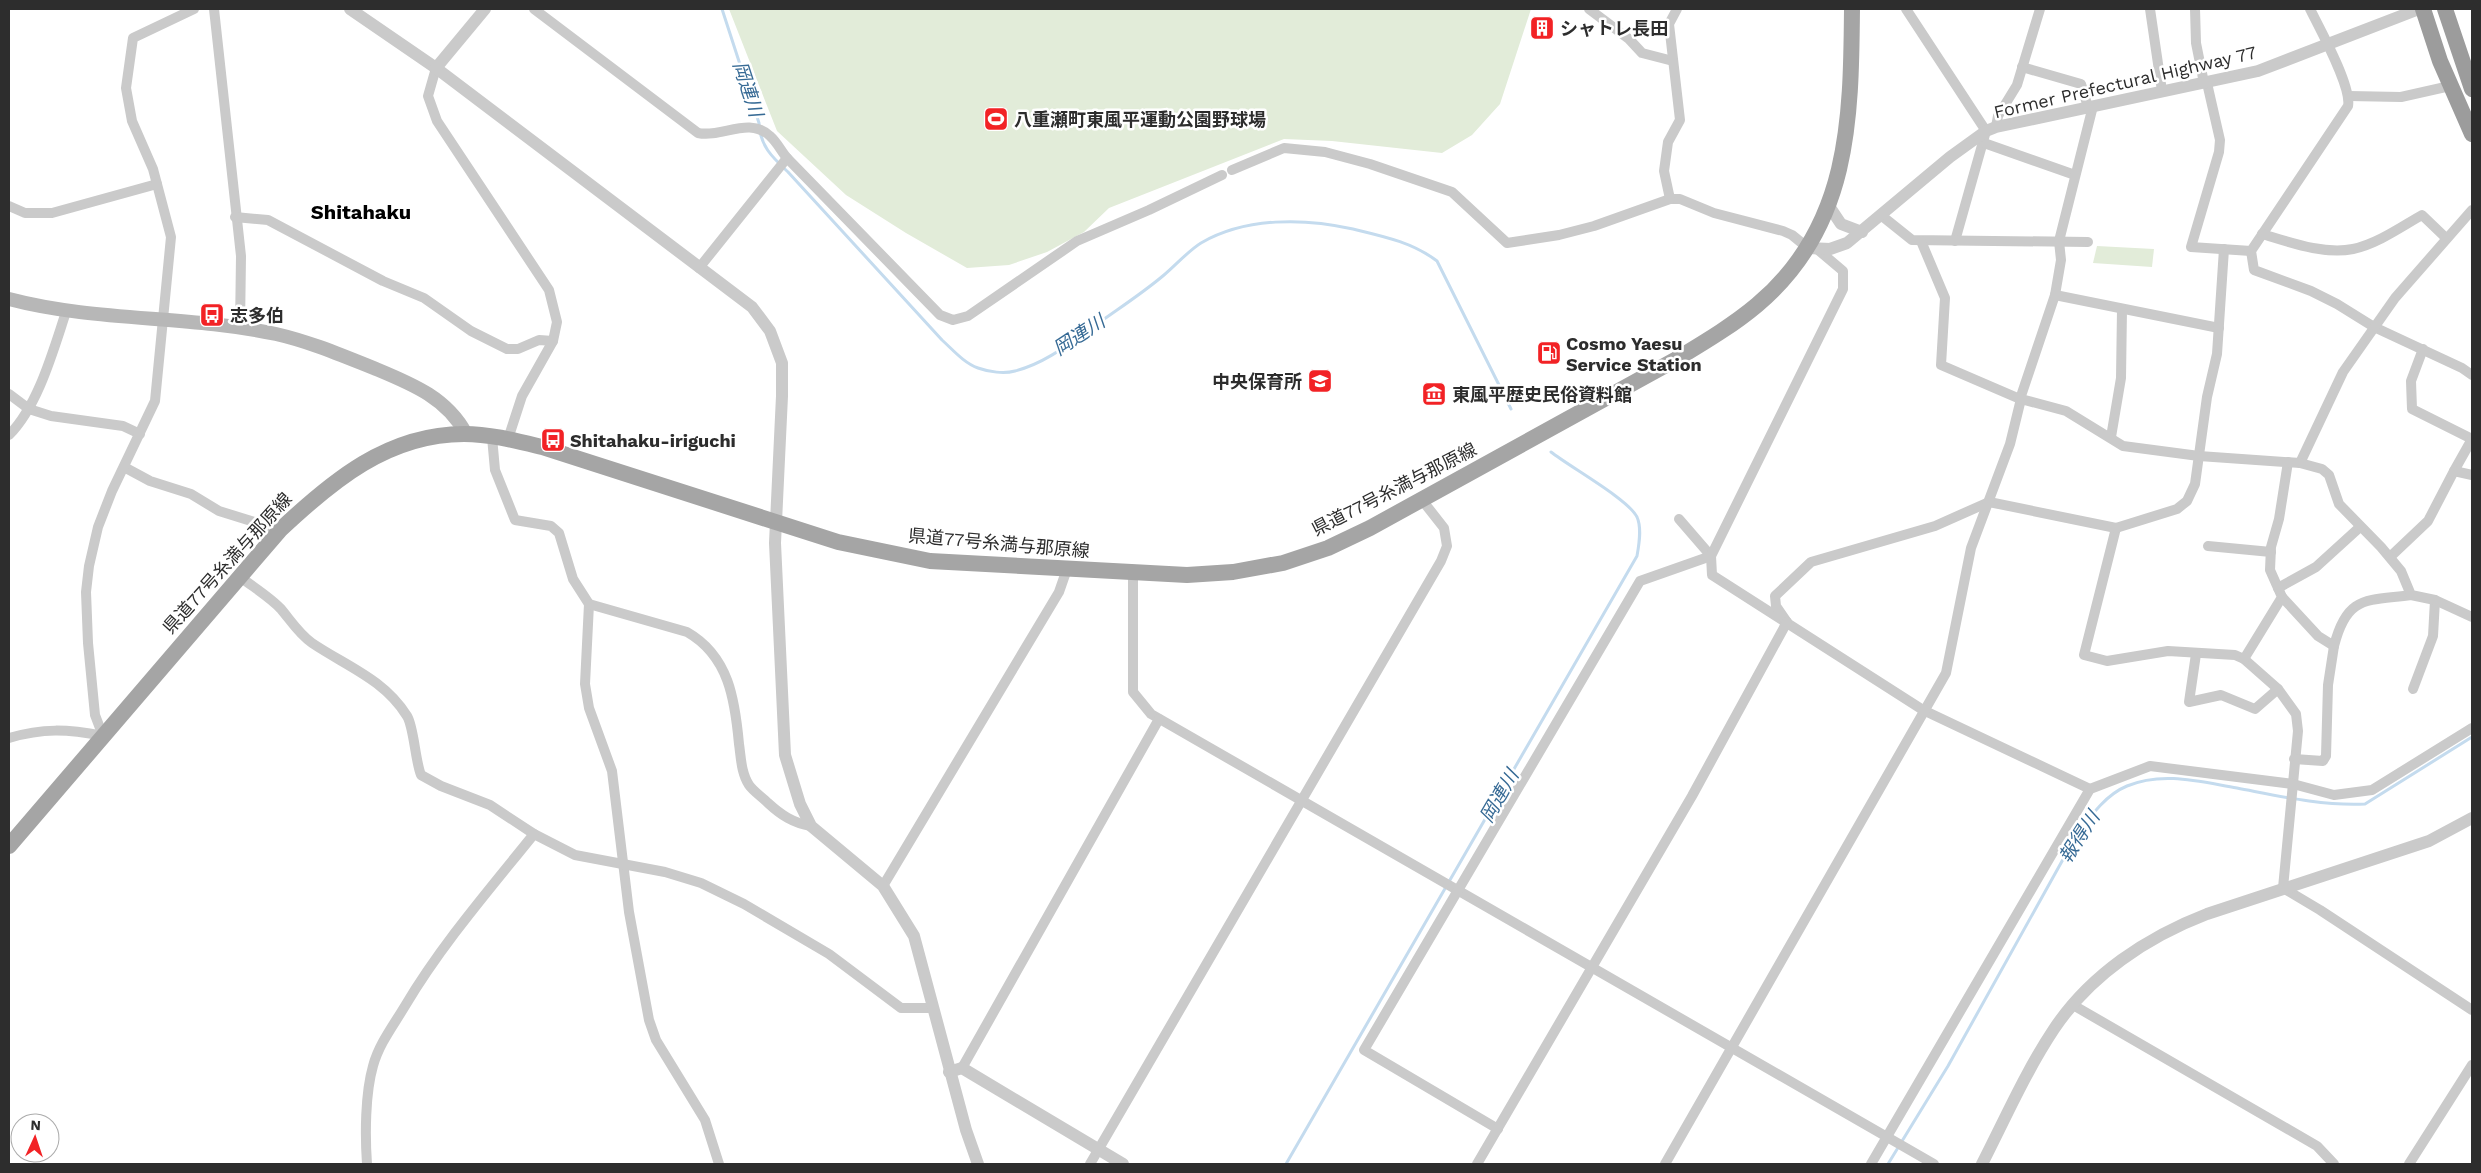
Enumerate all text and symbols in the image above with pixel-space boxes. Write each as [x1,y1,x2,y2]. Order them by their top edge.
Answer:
building icon: シャトレ長田 [1529,15,1555,41]
place label: シャトレ長田 [1560,18,1668,39]
street label: Former Prefectural Highway 77 [1992,42,2258,122]
water label: 岡連川 [728,58,768,122]
sports icon: 八重瀬町東風平運動公園野球場 [983,106,1009,132]
place label: 八重瀬町東風平運動公園野球場 [1014,109,1266,130]
district label: Shitahaku [311,200,411,224]
bus stop icon: 志多伯 [199,302,225,328]
place label: 志多伯 [230,305,284,326]
water label: 岡連川 [1049,309,1111,360]
place label: Cosmo Yaesu Service Station [1566,333,1702,375]
fuel station icon: Cosmo Yaesu Service Station [1536,340,1562,366]
school or university icon: 中央保育所 [1307,368,1333,394]
place label: 中央保育所 [1212,371,1302,392]
museum icon: 東風平歴史民俗資料館 [1421,381,1447,407]
place label: 東風平歴史民俗資料館 [1452,384,1632,405]
bus stop icon: Shitahaku-iriguchi [540,427,566,453]
place label: Shitahaku-iriguchi [570,430,736,451]
street label: 県道77号糸満与那原線 [1308,438,1480,540]
street label: 県道77号糸満与那原線 [158,488,296,638]
street label: 県道77号糸満与那原線 [907,525,1091,561]
water label: 岡連川 [1475,764,1524,826]
water label: 報得川 [2054,805,2105,867]
north arrow [10,1113,60,1163]
text: N [30,1117,41,1133]

